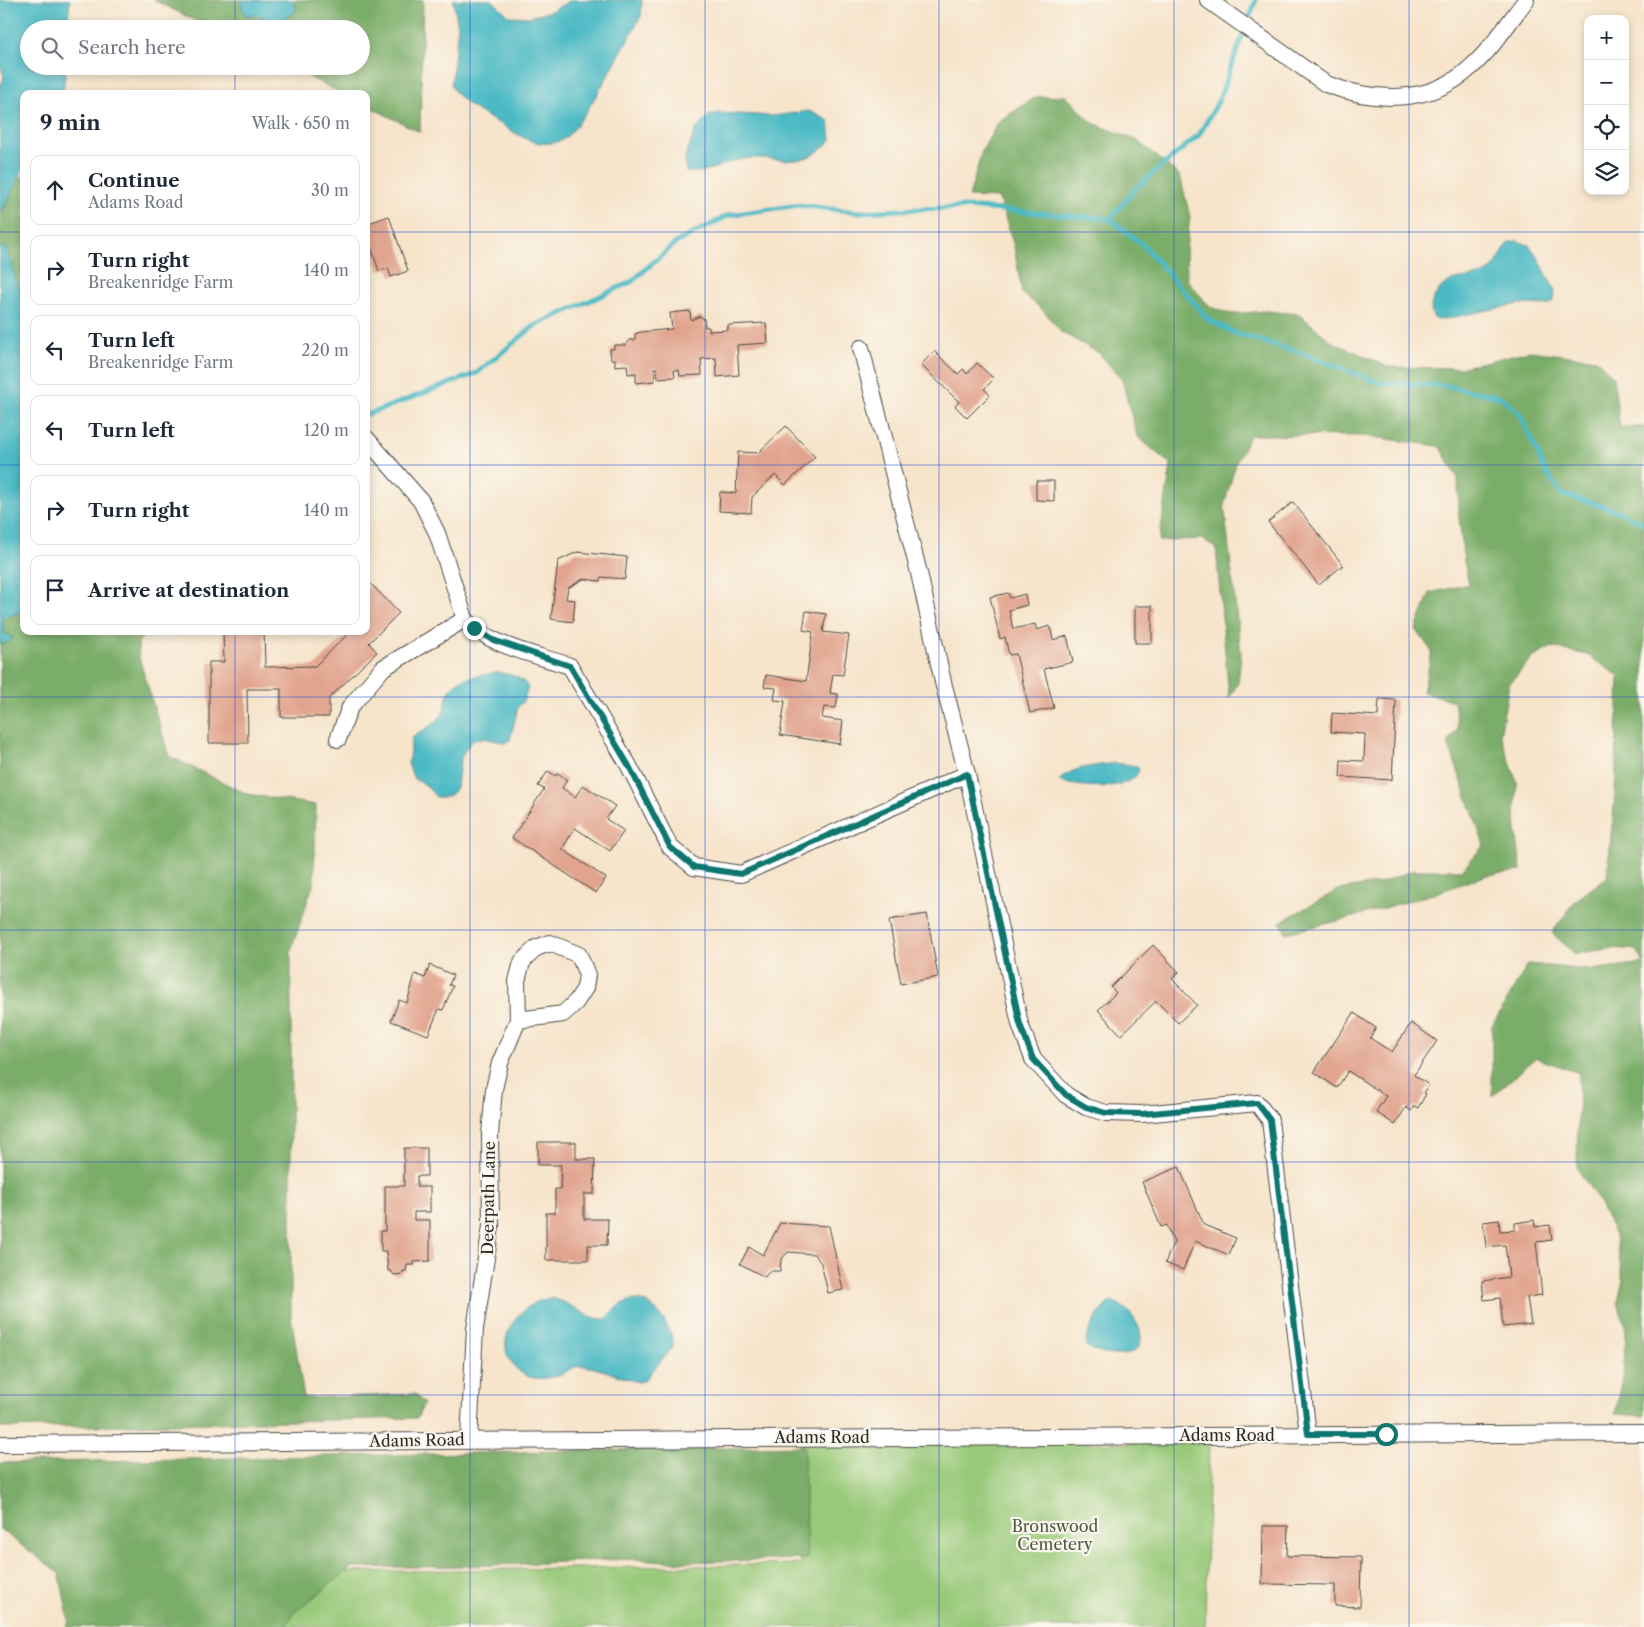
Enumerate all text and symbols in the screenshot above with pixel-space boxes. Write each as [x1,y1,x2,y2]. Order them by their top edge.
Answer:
map controls [1584,15,1629,195]
button: + [1584,15,1629,60]
search box [20,20,370,75]
icon: search [38,34,66,62]
text: Search here [78,36,186,59]
button: − [1584,60,1629,105]
button: locate [1584,105,1629,150]
text: 9 min [40,110,101,135]
text: Walk · 650 m [251,113,350,133]
button: layers [1584,150,1629,195]
text: Continue [88,169,180,192]
icon: ahead [41,176,69,204]
text: 30 m [311,180,349,200]
text: Adams Road [88,192,184,212]
text: Turn right [88,249,189,272]
icon: right [41,256,69,284]
text: 140 m [304,260,349,280]
text: Breakenridge Farm [88,272,234,292]
text: Turn left [88,329,175,352]
icon: left [41,336,69,364]
text: 220 m [301,340,349,360]
text: Breakenridge Farm [88,352,234,372]
icon: left [41,416,69,444]
text: Turn left [88,419,175,442]
text: 120 m [304,420,349,440]
icon: right [41,496,69,524]
text: Turn right [88,499,189,522]
text: 140 m [304,500,349,520]
icon: arrive [41,576,69,604]
text: Arrive at destination [88,579,289,602]
route end [463,617,486,640]
street label: Deerpath Lane [477,1141,499,1255]
route start [1375,1423,1398,1446]
street label: Adams Road [1178,1425,1275,1445]
street label: Adams Road [773,1427,870,1447]
street label: Adams Road [368,1429,465,1451]
park label: Bronswood Cemetery [1012,1516,1099,1554]

